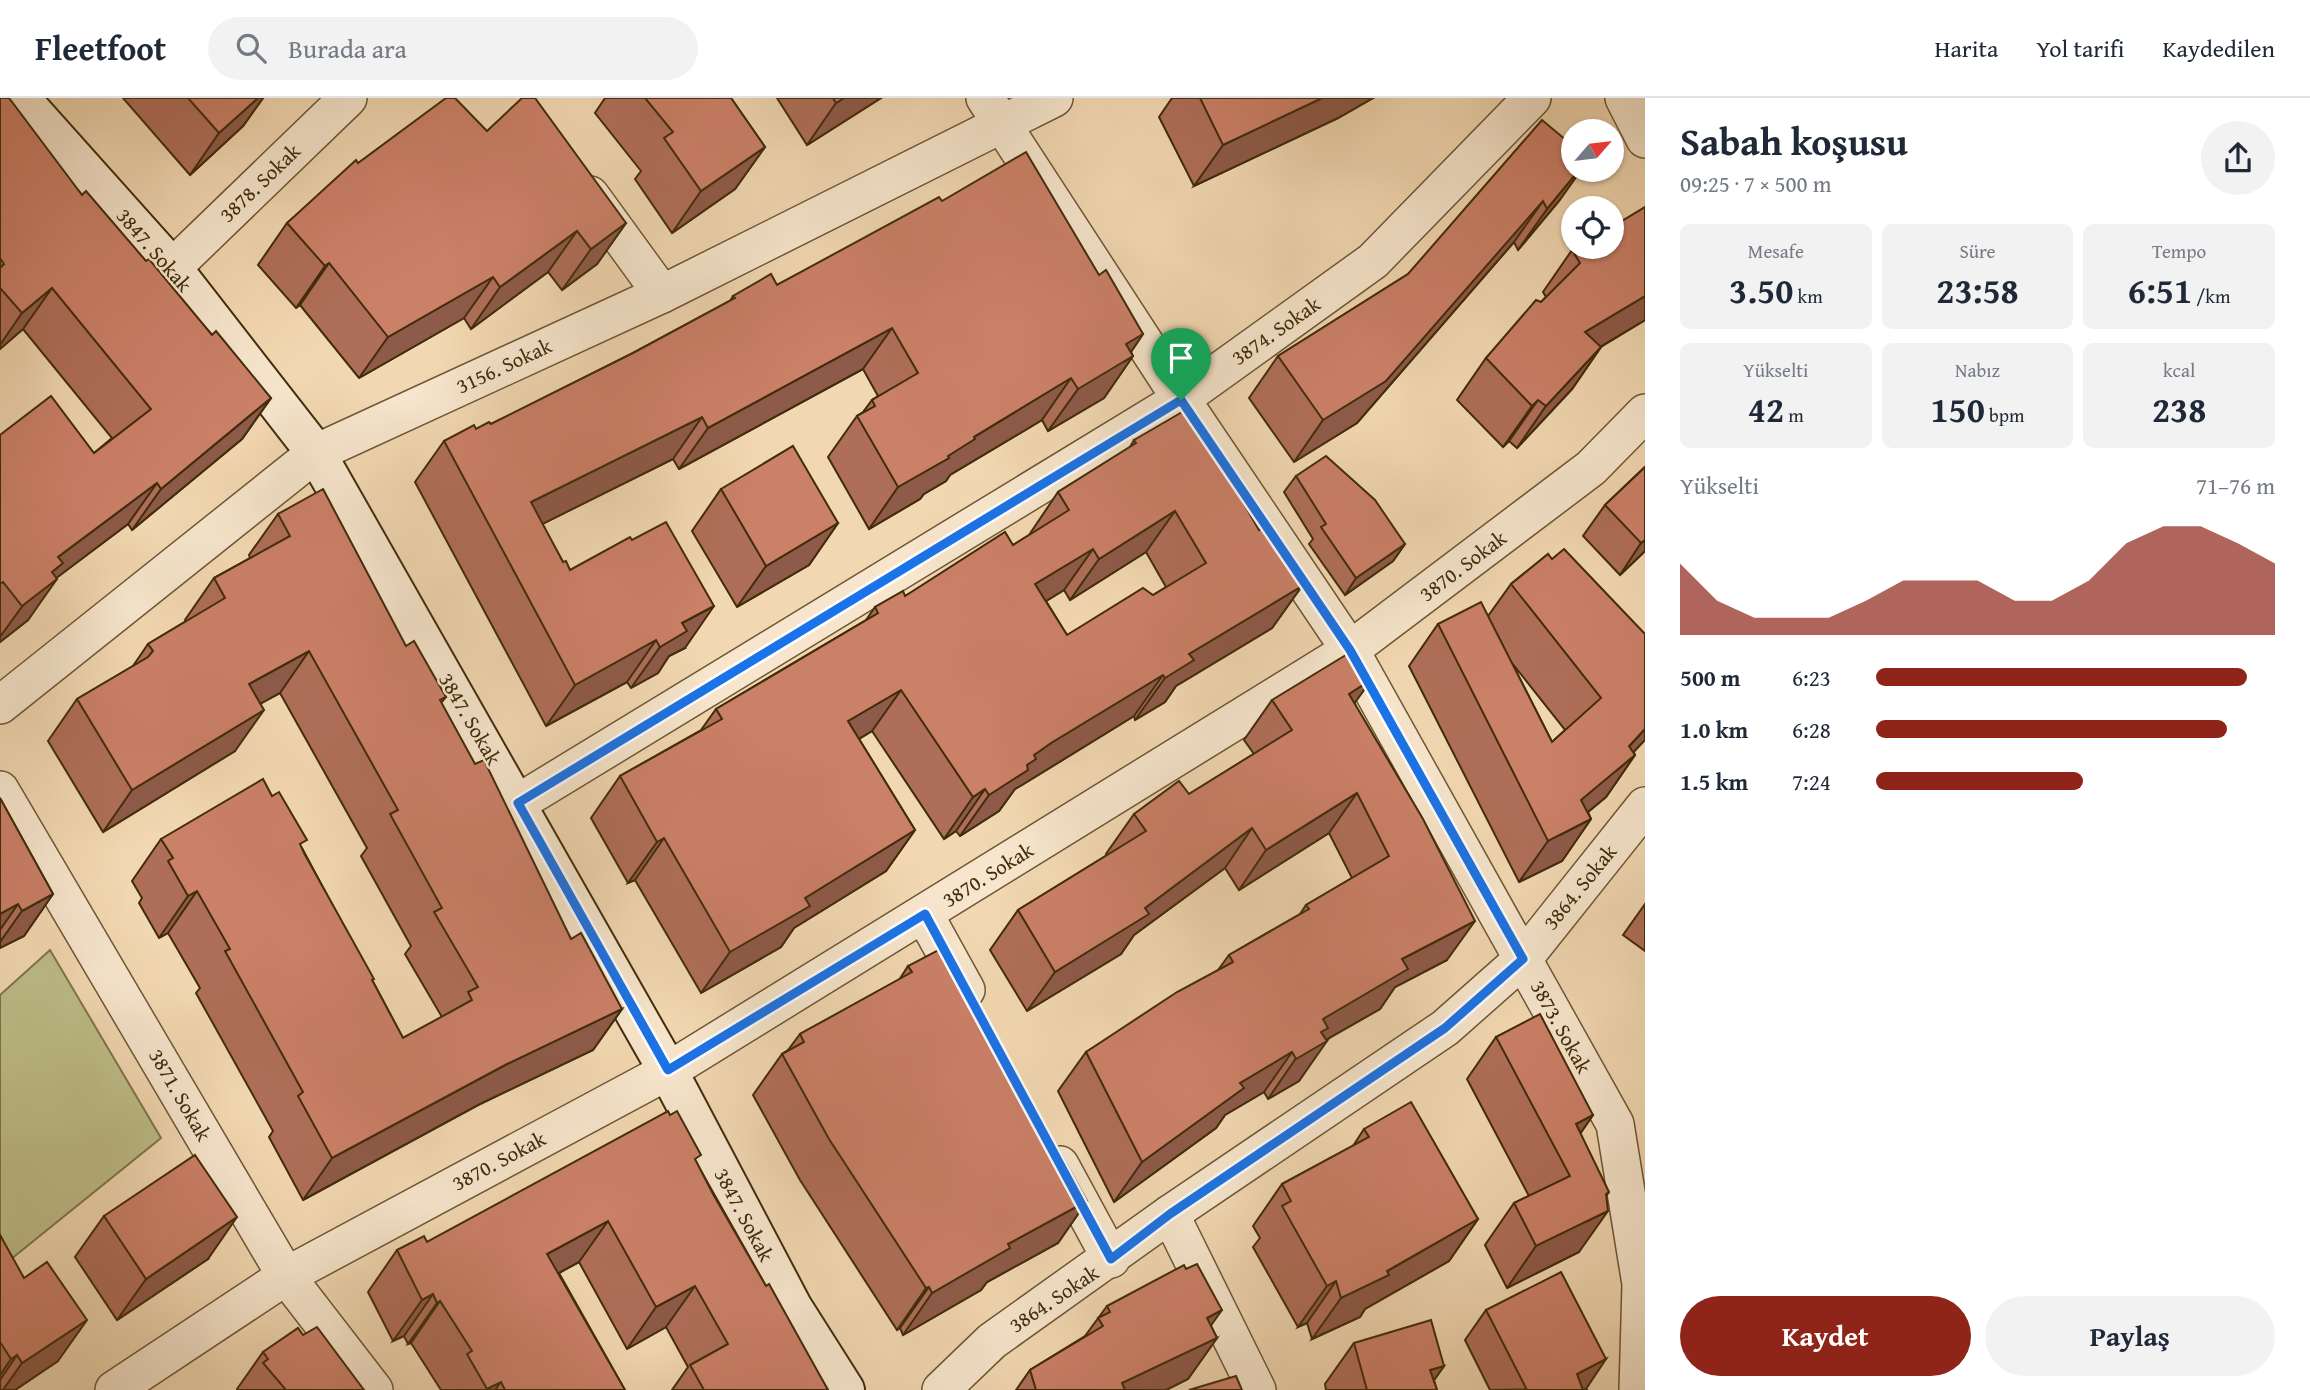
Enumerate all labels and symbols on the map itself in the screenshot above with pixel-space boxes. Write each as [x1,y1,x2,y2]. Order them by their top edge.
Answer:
north arrow [1561,119,1624,182]
street label: 3878. Sokak [212,136,307,229]
street label: 3847. Sokak [109,201,200,299]
street label: 3874. Sokak [1225,288,1327,373]
pin [1151,328,1211,400]
street label: 3156. Sokak [451,330,557,401]
street label: 3870. Sokak [1412,522,1513,609]
street label: 3847. Sokak [431,667,510,771]
street label: 3870. Sokak [936,834,1040,915]
street label: 3864. Sokak [1535,837,1624,936]
street label: 3873. Sokak [1523,974,1600,1079]
street label: 3871. Sokak [141,1043,220,1147]
street label: 3870. Sokak [446,1123,552,1198]
street label: 3847. Sokak [707,1162,782,1268]
street label: 3864. Sokak [1003,1257,1105,1340]

